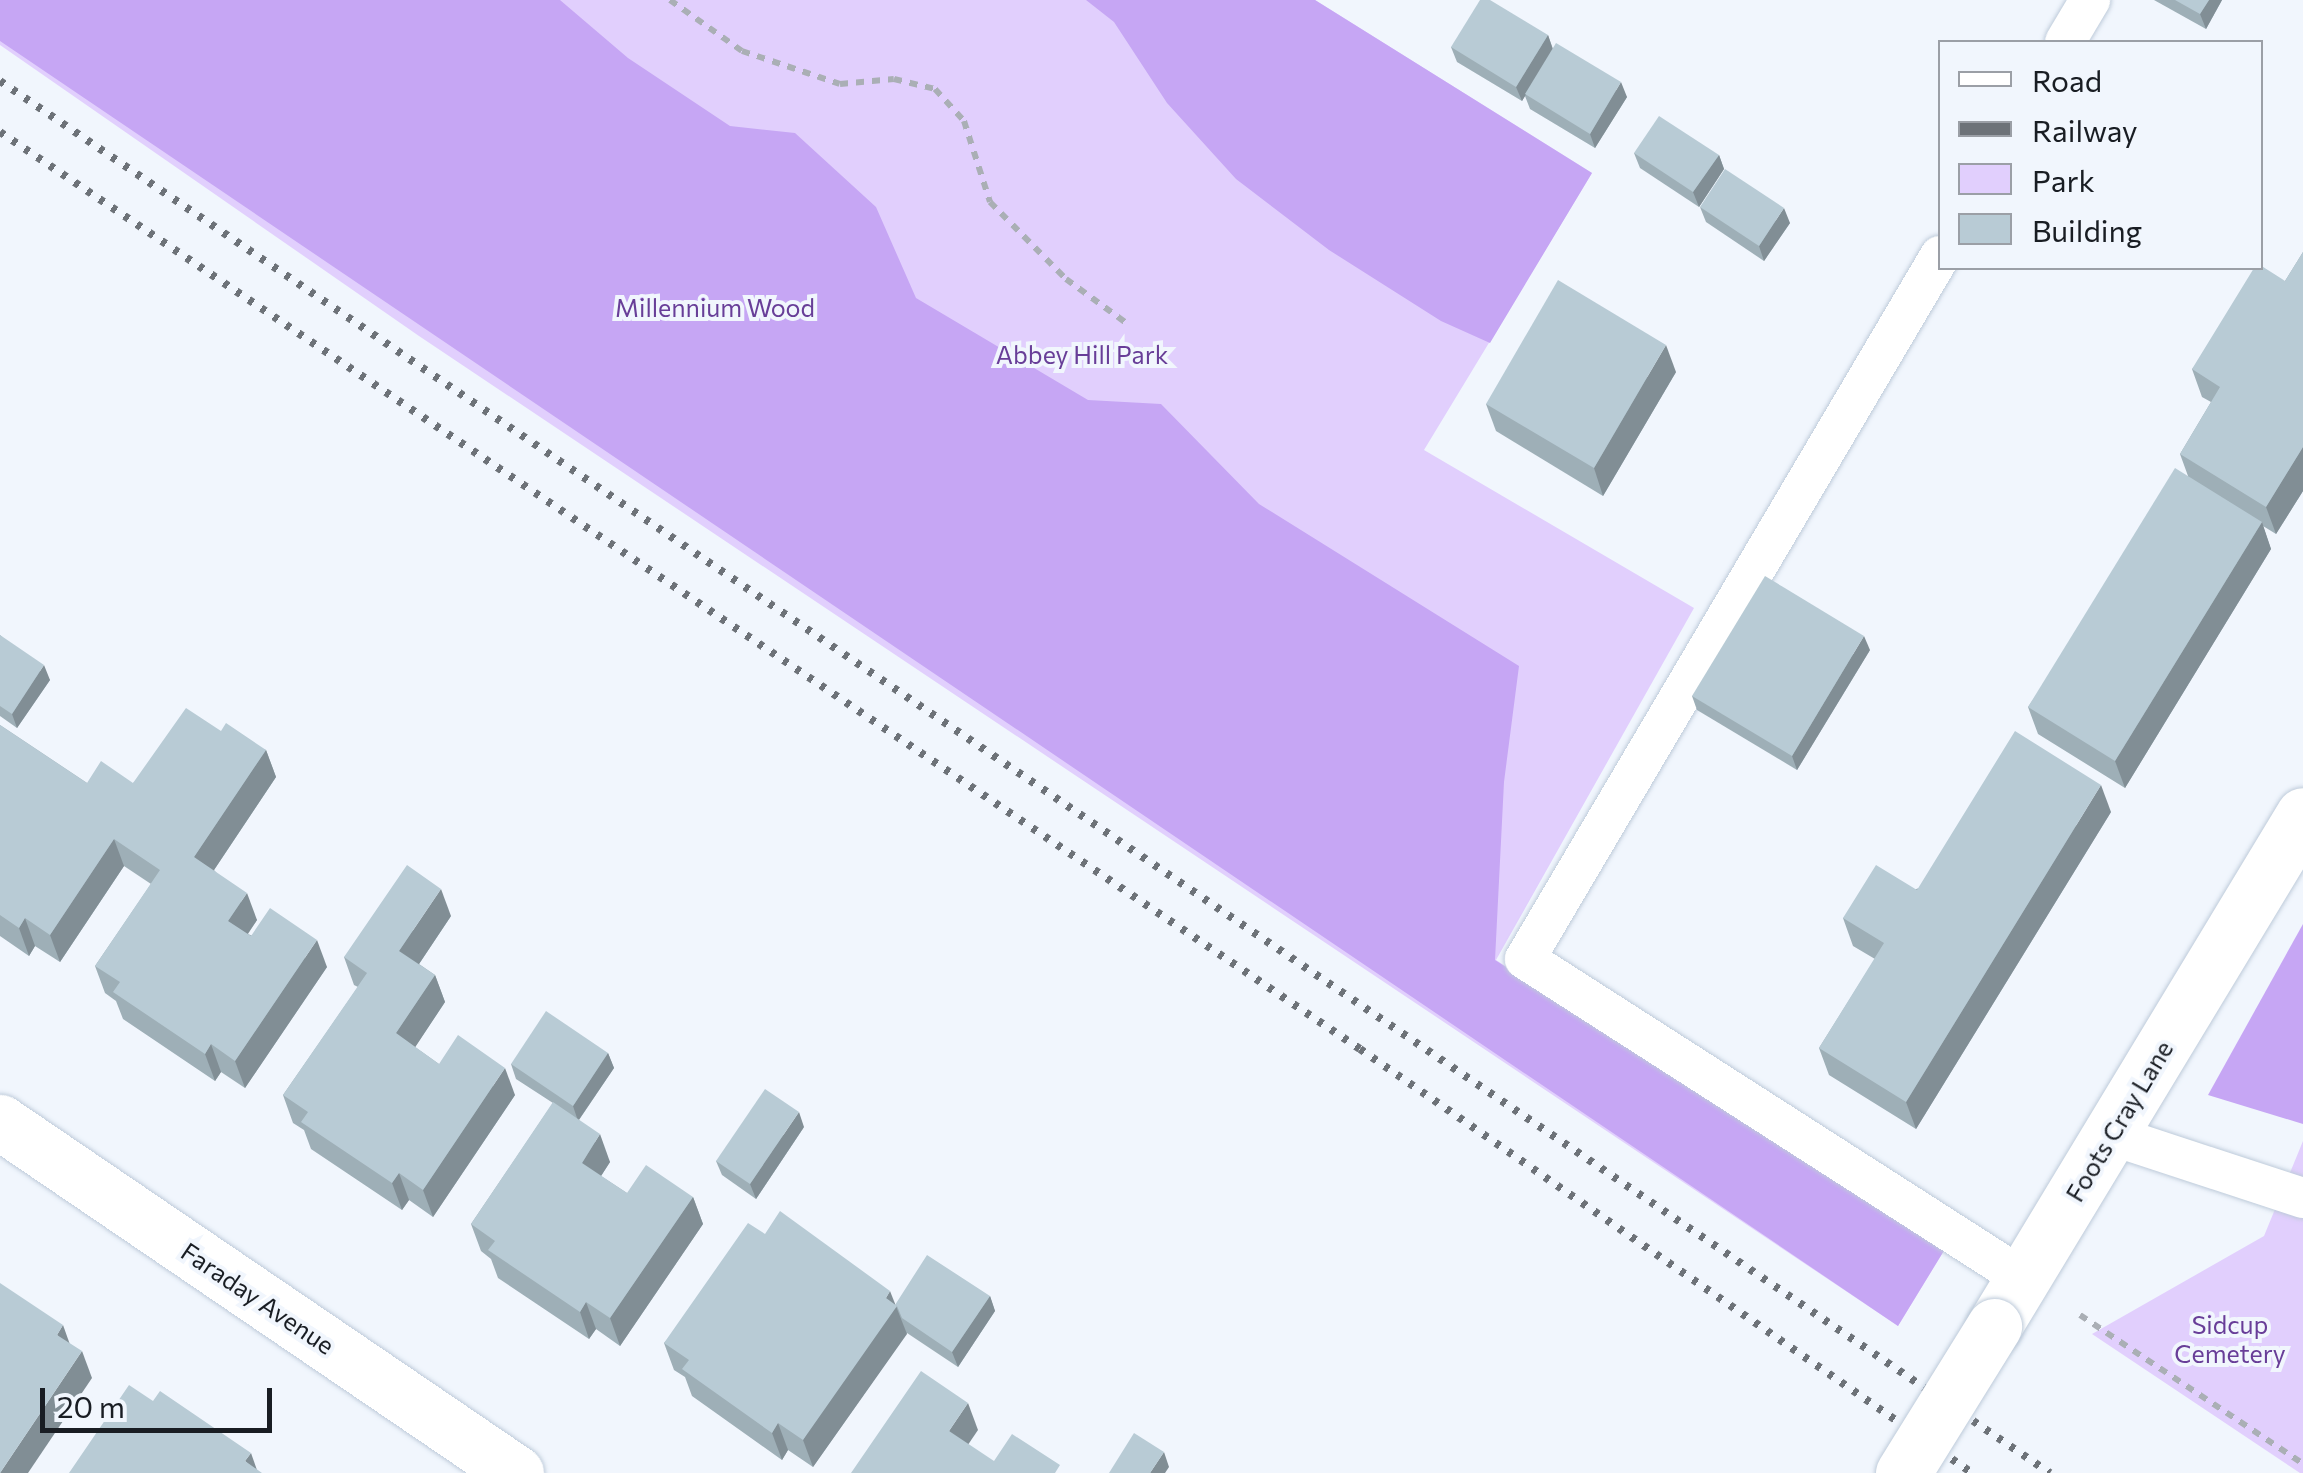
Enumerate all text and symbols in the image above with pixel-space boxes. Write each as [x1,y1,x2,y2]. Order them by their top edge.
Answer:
legend [1938,40,2263,270]
text: Road [2032,61,2102,98]
text: Railway [2032,111,2138,148]
text: Park [2032,161,2095,198]
text: Building [2032,211,2142,248]
park label: Millennium Wood [615,292,815,322]
park label: Abbey Hill Park [996,339,1168,369]
street label: Foots Cray Lane [2059,1035,2179,1207]
street label: Faraday Avenue [176,1236,340,1360]
park label: Sidcup Cemetery [2174,1310,2286,1369]
scale bar [45,1368,278,1430]
text: 20 m [57,1387,125,1424]

